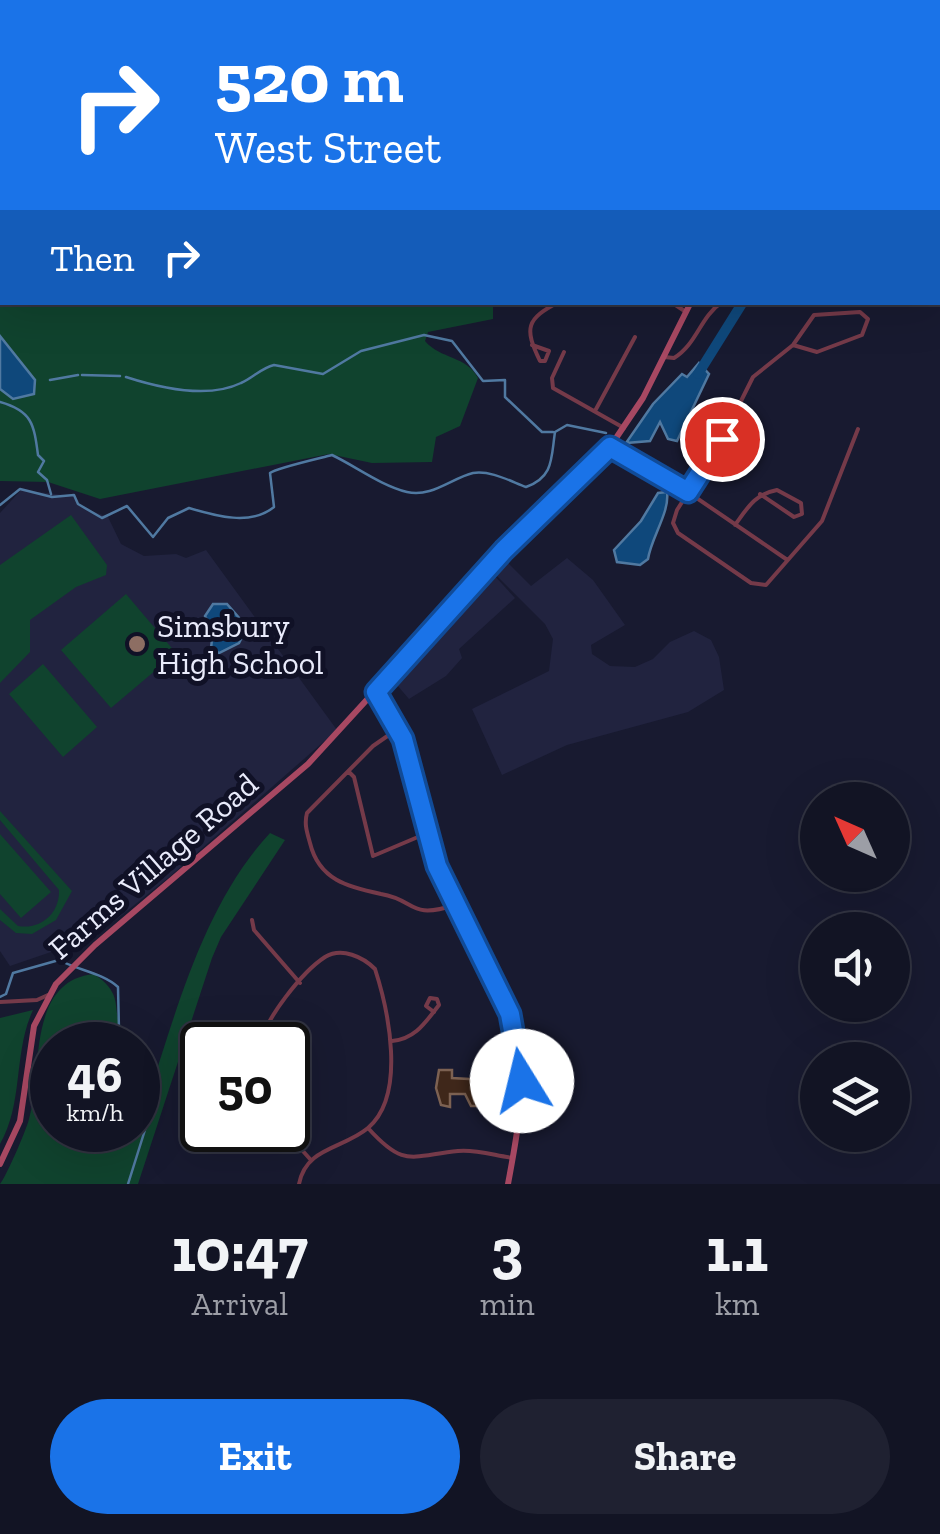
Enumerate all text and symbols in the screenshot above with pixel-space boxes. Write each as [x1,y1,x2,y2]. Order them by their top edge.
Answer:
text: 520 m [215,36,404,120]
icon: right [50,40,180,170]
text: West Street [215,121,441,175]
icon: right [154,230,209,285]
text: Then [50,235,134,281]
pin [680,397,765,482]
icon: arrive [695,412,750,467]
place label: Simsbury High School [157,607,324,682]
marker: Simsbury High School [126,633,148,655]
street label: Farms Village Road [41,765,266,967]
north arrow [800,782,910,892]
map controls [800,782,910,1152]
button: sound [800,912,910,1022]
speed limit sign: 50 [180,1022,310,1152]
position arrow [470,1029,574,1133]
button: layers [800,1042,910,1152]
text: 46 [67,1045,123,1105]
text: km/h [66,1097,124,1127]
text: 10:47 [172,1214,308,1286]
text: 3 [491,1214,523,1286]
text: 1.1 [706,1214,768,1286]
text: Arrival [192,1285,288,1323]
text: min [480,1285,535,1323]
text: km [715,1285,759,1323]
button: Exit [50,1399,460,1514]
button: Share [480,1399,890,1514]

